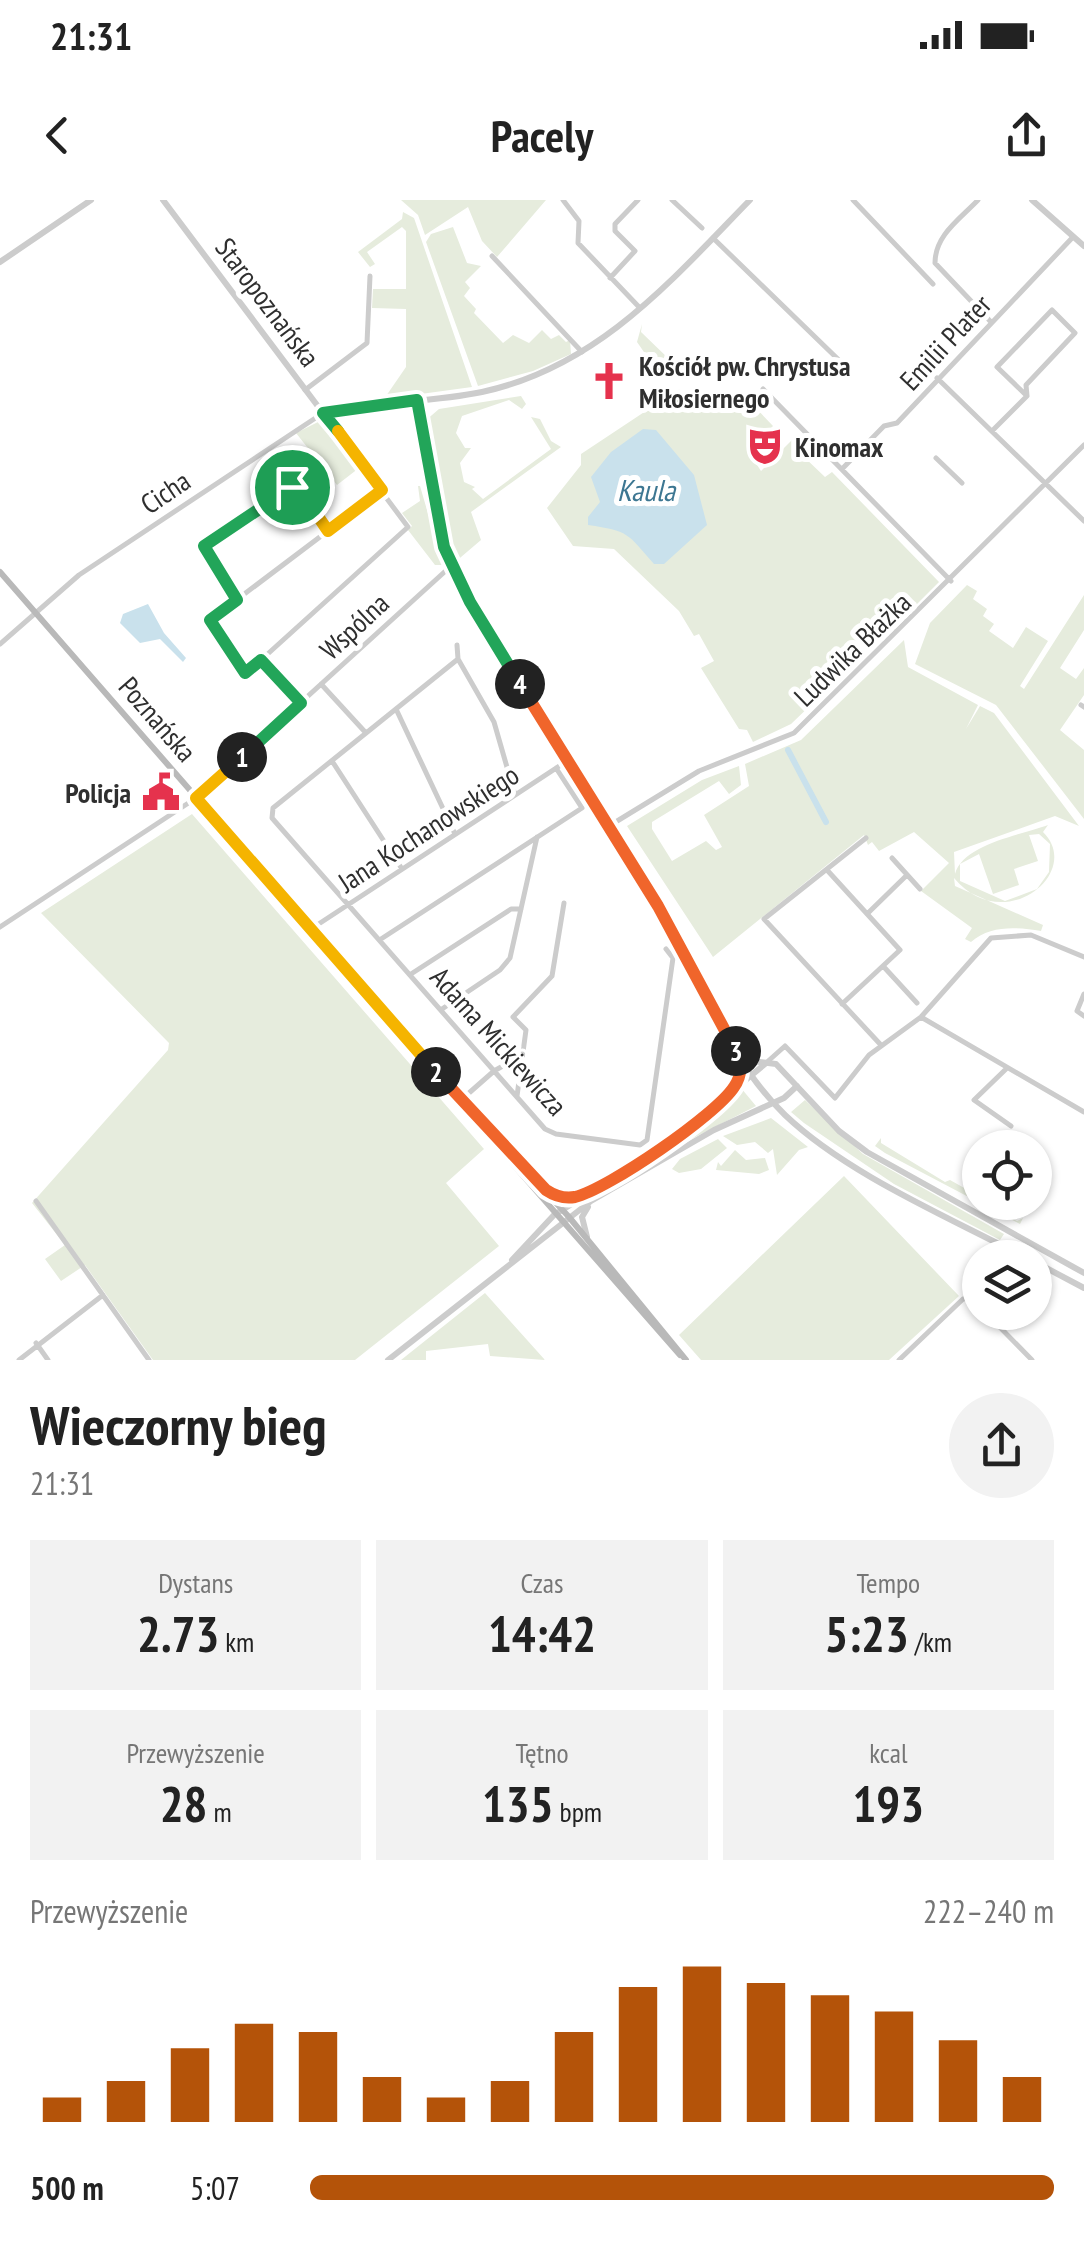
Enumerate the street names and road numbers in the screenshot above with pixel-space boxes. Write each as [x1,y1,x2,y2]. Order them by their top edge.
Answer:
street label: Staropoznańska [207,230,329,374]
street label: Emilii Plater [891,286,999,398]
street label: Cicha [133,462,197,522]
street label: Ludwika Błażka [785,584,919,714]
street label: Wspólna [312,585,396,667]
street label: Poznańska [111,669,205,769]
street label: Jana Kochanowskiego [330,756,525,901]
street label: Adama Mickiewicza [422,959,576,1123]

